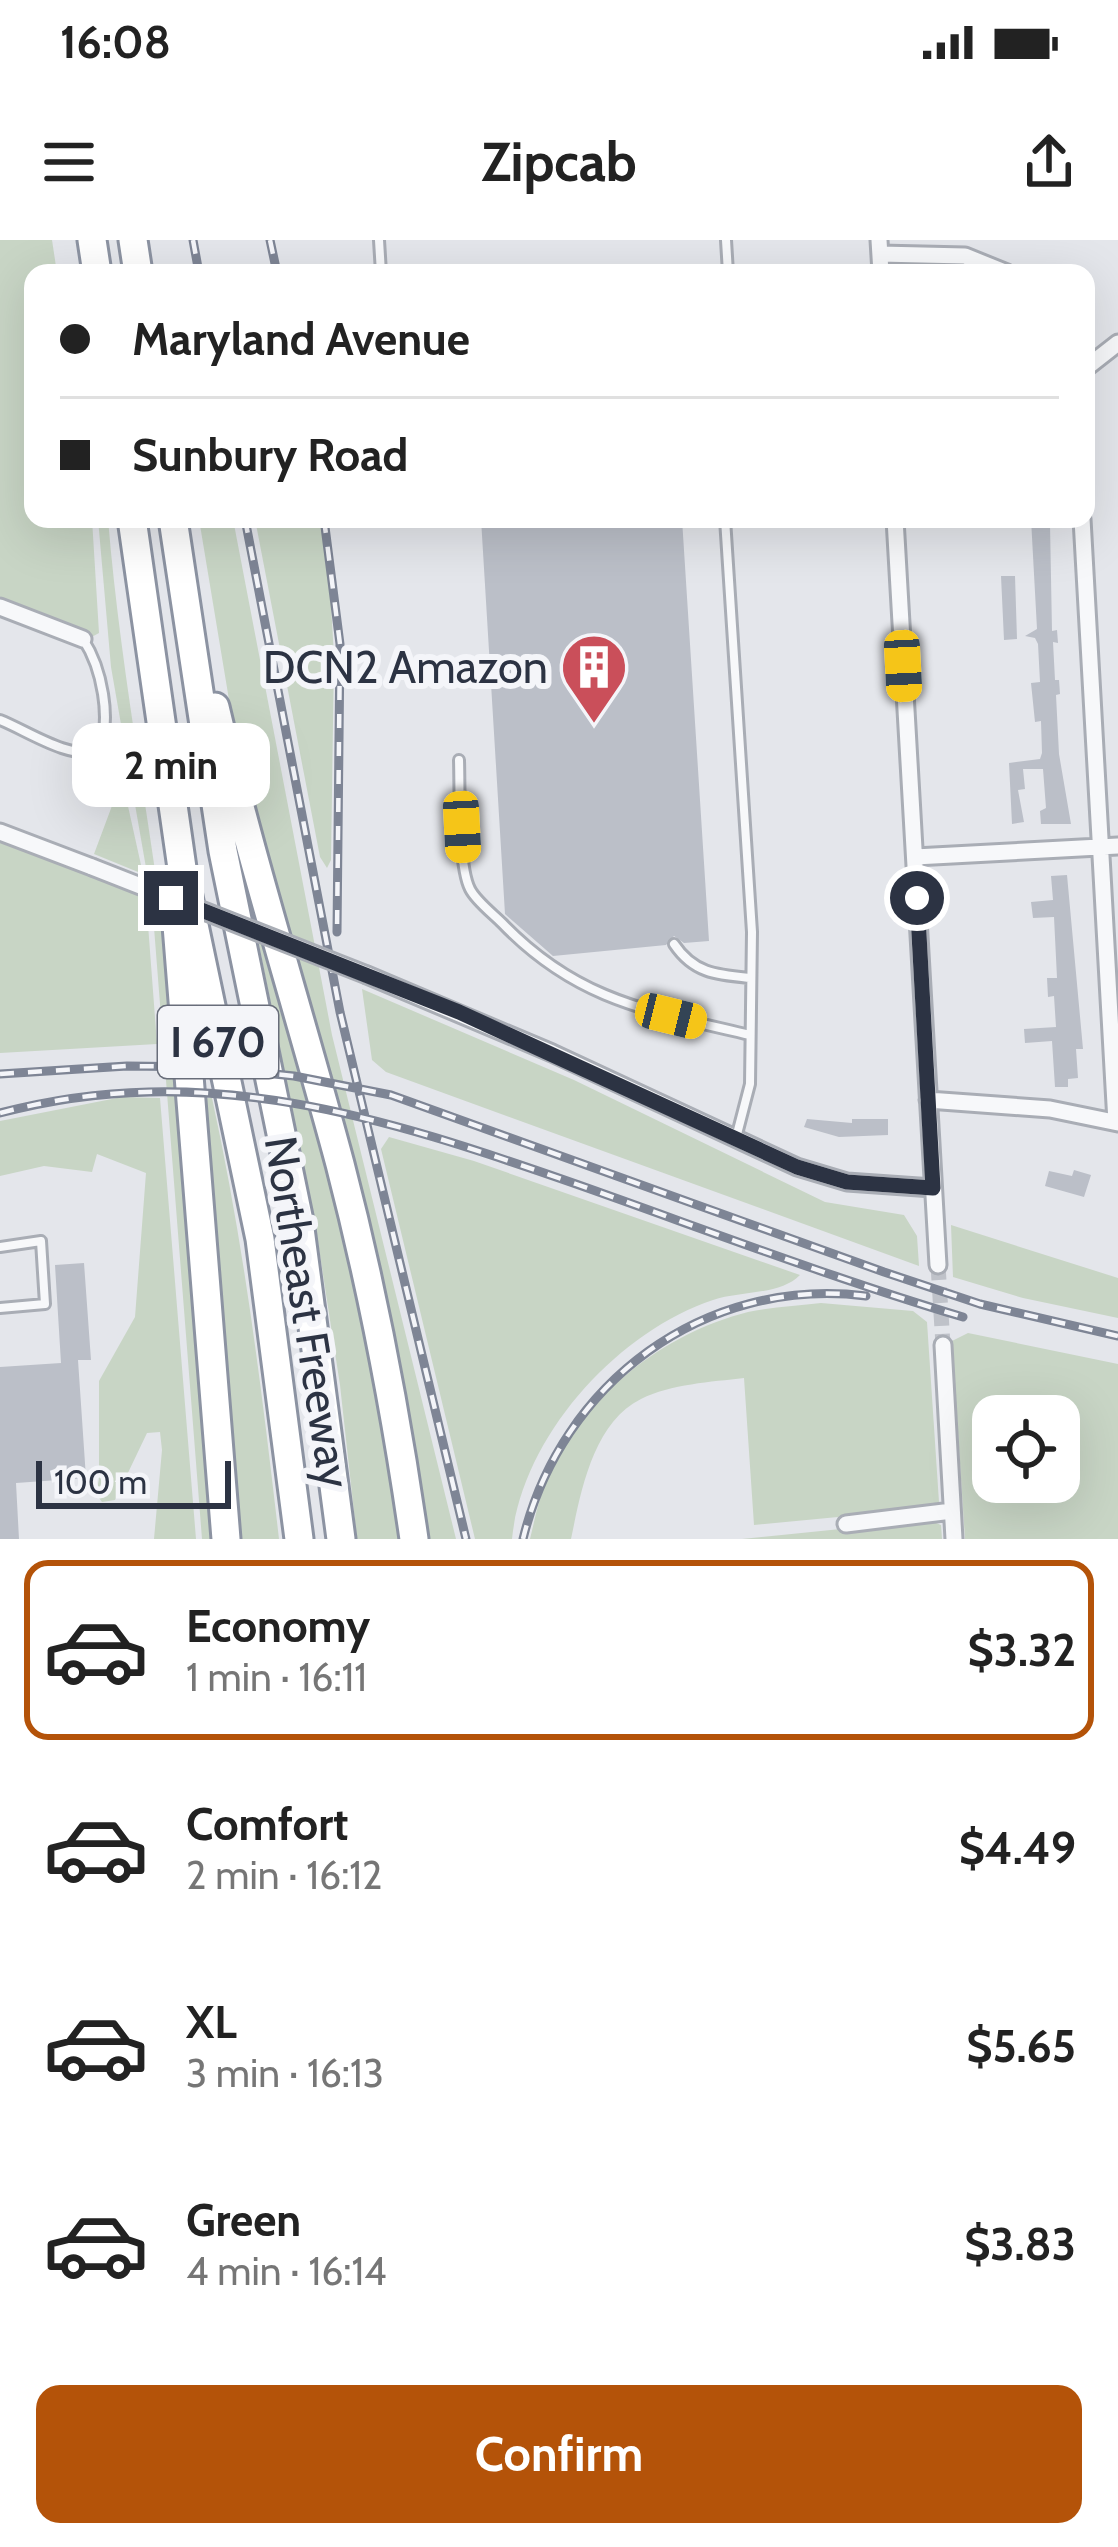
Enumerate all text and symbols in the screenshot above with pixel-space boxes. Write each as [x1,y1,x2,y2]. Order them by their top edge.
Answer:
text: 16:08 [60,15,171,69]
icon: menu [36,129,102,195]
text: Zipcab [481,129,637,195]
icon: share [1016,129,1082,195]
text: Maryland Avenue [132,312,470,366]
text: Sunbury Road [132,428,408,482]
car [883,629,923,703]
building icon: DCN2 Amazon [559,632,629,726]
place label: DCN2 Amazon [263,640,548,694]
callout: 2 min [72,724,270,808]
text: 2 min [124,741,218,789]
car [442,790,482,864]
route end [144,871,198,925]
route start [890,871,944,925]
car [632,990,710,1042]
road number: I 670 [158,1006,278,1078]
street label: Northeast Freeway [254,1132,362,1492]
map controls [972,1395,1080,1503]
button: locate [972,1395,1080,1503]
scale bar [36,1455,231,1508]
text: 100 m [54,1462,147,1502]
icon: car [42,1596,150,1704]
text: Economy [186,1599,370,1653]
text: $3.32 [968,1623,1076,1677]
text: 1 min · 16:11 [186,1653,367,1701]
icon: car [42,1794,150,1902]
text: Comfort [186,1797,349,1851]
text: $4.49 [959,1821,1076,1875]
text: 2 min · 16:12 [186,1851,382,1899]
icon: car [42,1992,150,2100]
text: XL [186,1995,237,2049]
text: $5.65 [966,2019,1076,2073]
text: 3 min · 16:13 [186,2049,384,2097]
icon: car [42,2190,150,2298]
text: Green [186,2193,301,2247]
text: $3.83 [964,2217,1076,2271]
text: 4 min · 16:14 [186,2247,387,2295]
button: Confirm [36,2385,1082,2523]

